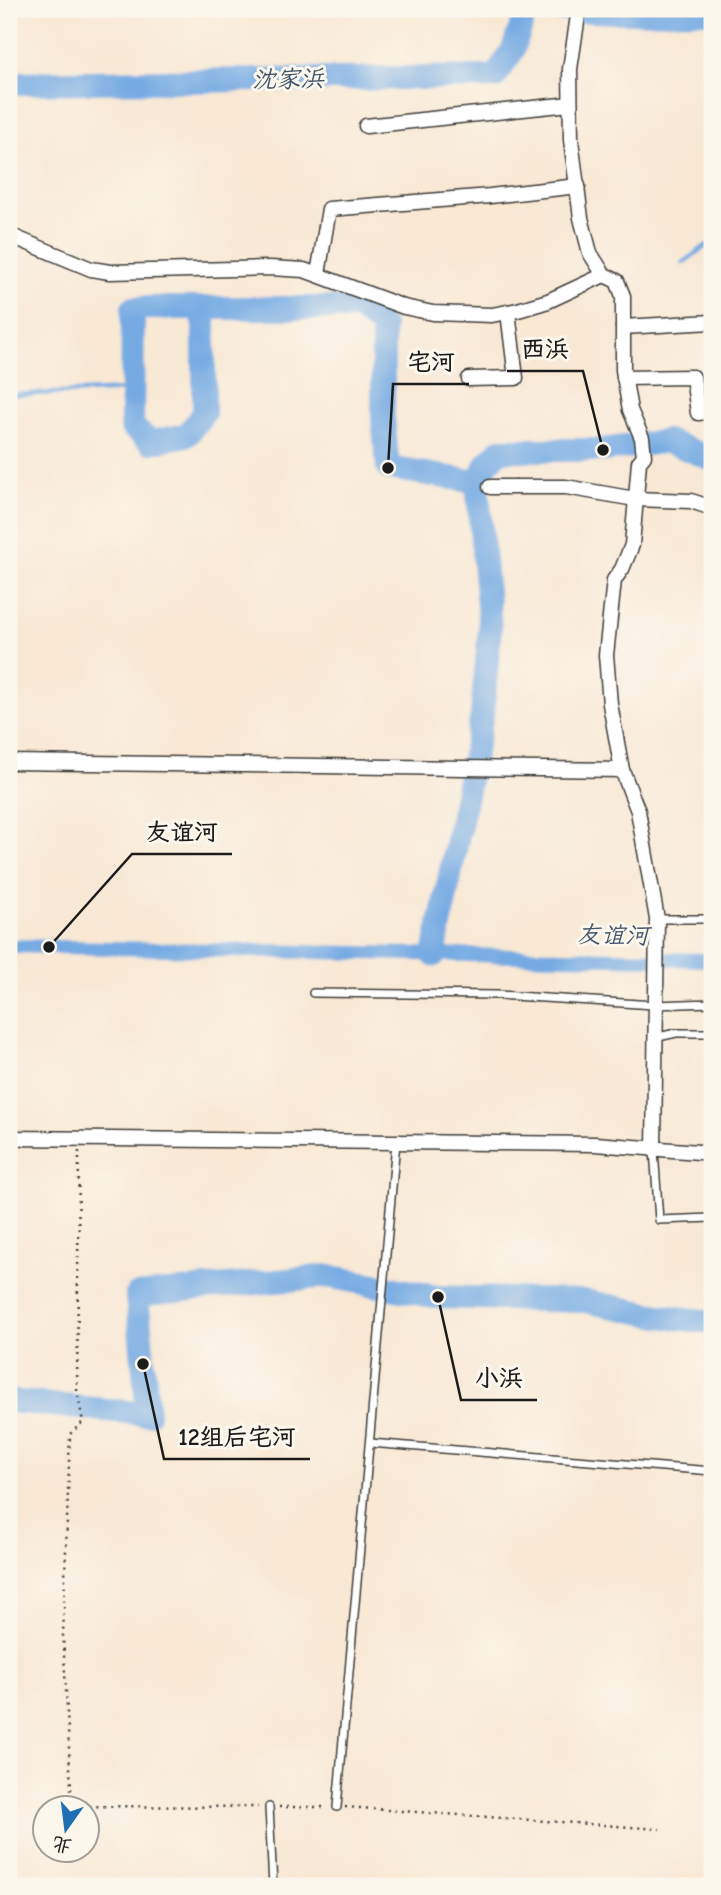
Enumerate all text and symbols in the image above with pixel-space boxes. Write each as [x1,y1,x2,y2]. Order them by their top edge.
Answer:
water label: 沈家浜 [252,64,325,94]
callout: 西浜 [507,326,583,371]
text: 西浜 [521,335,569,363]
callout: 宅河 [393,339,469,384]
text: 宅河 [407,348,455,376]
callout: 友谊河 [132,809,232,854]
text: 友谊河 [146,818,218,846]
water label: 友谊河 [577,920,653,950]
callout: 小浜 [461,1355,537,1400]
text: 小浜 [475,1364,523,1392]
callout: 12组后宅河 [164,1414,310,1459]
text: 12组后宅河 [178,1423,296,1451]
north arrow [32,1794,102,1864]
text: 北 [50,1832,74,1857]

